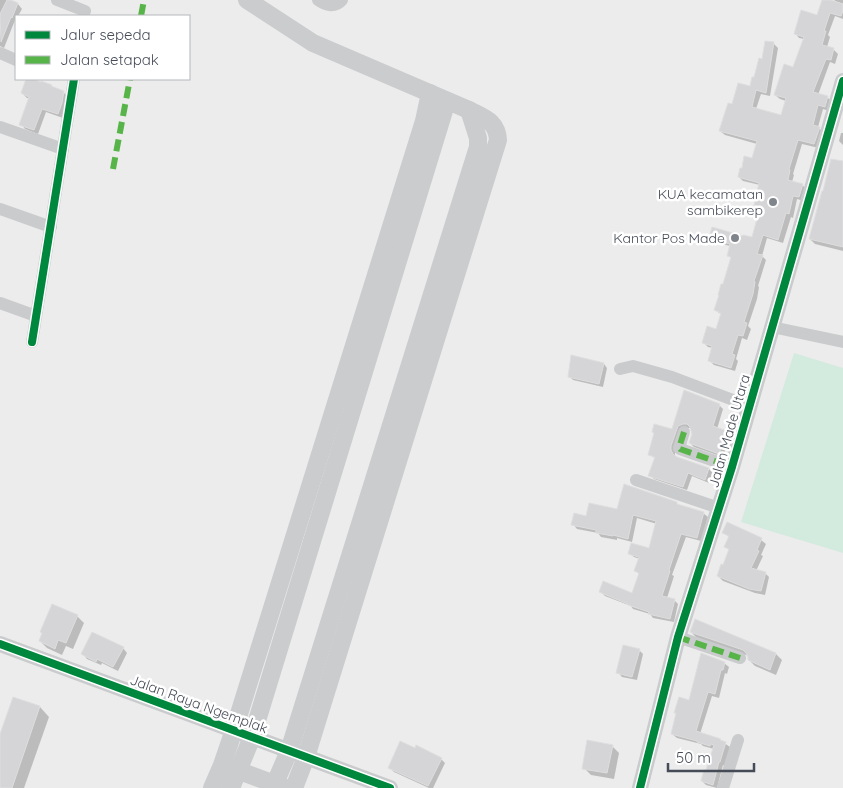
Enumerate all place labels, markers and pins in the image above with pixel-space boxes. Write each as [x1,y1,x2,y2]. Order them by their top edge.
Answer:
place label: KUA kecamatan sambikerep [658,185,763,219]
marker: KUA kecamatan sambikerep [767,196,779,208]
place label: Kantor Pos Made [613,229,725,247]
marker: Kantor Pos Made [729,232,741,244]

